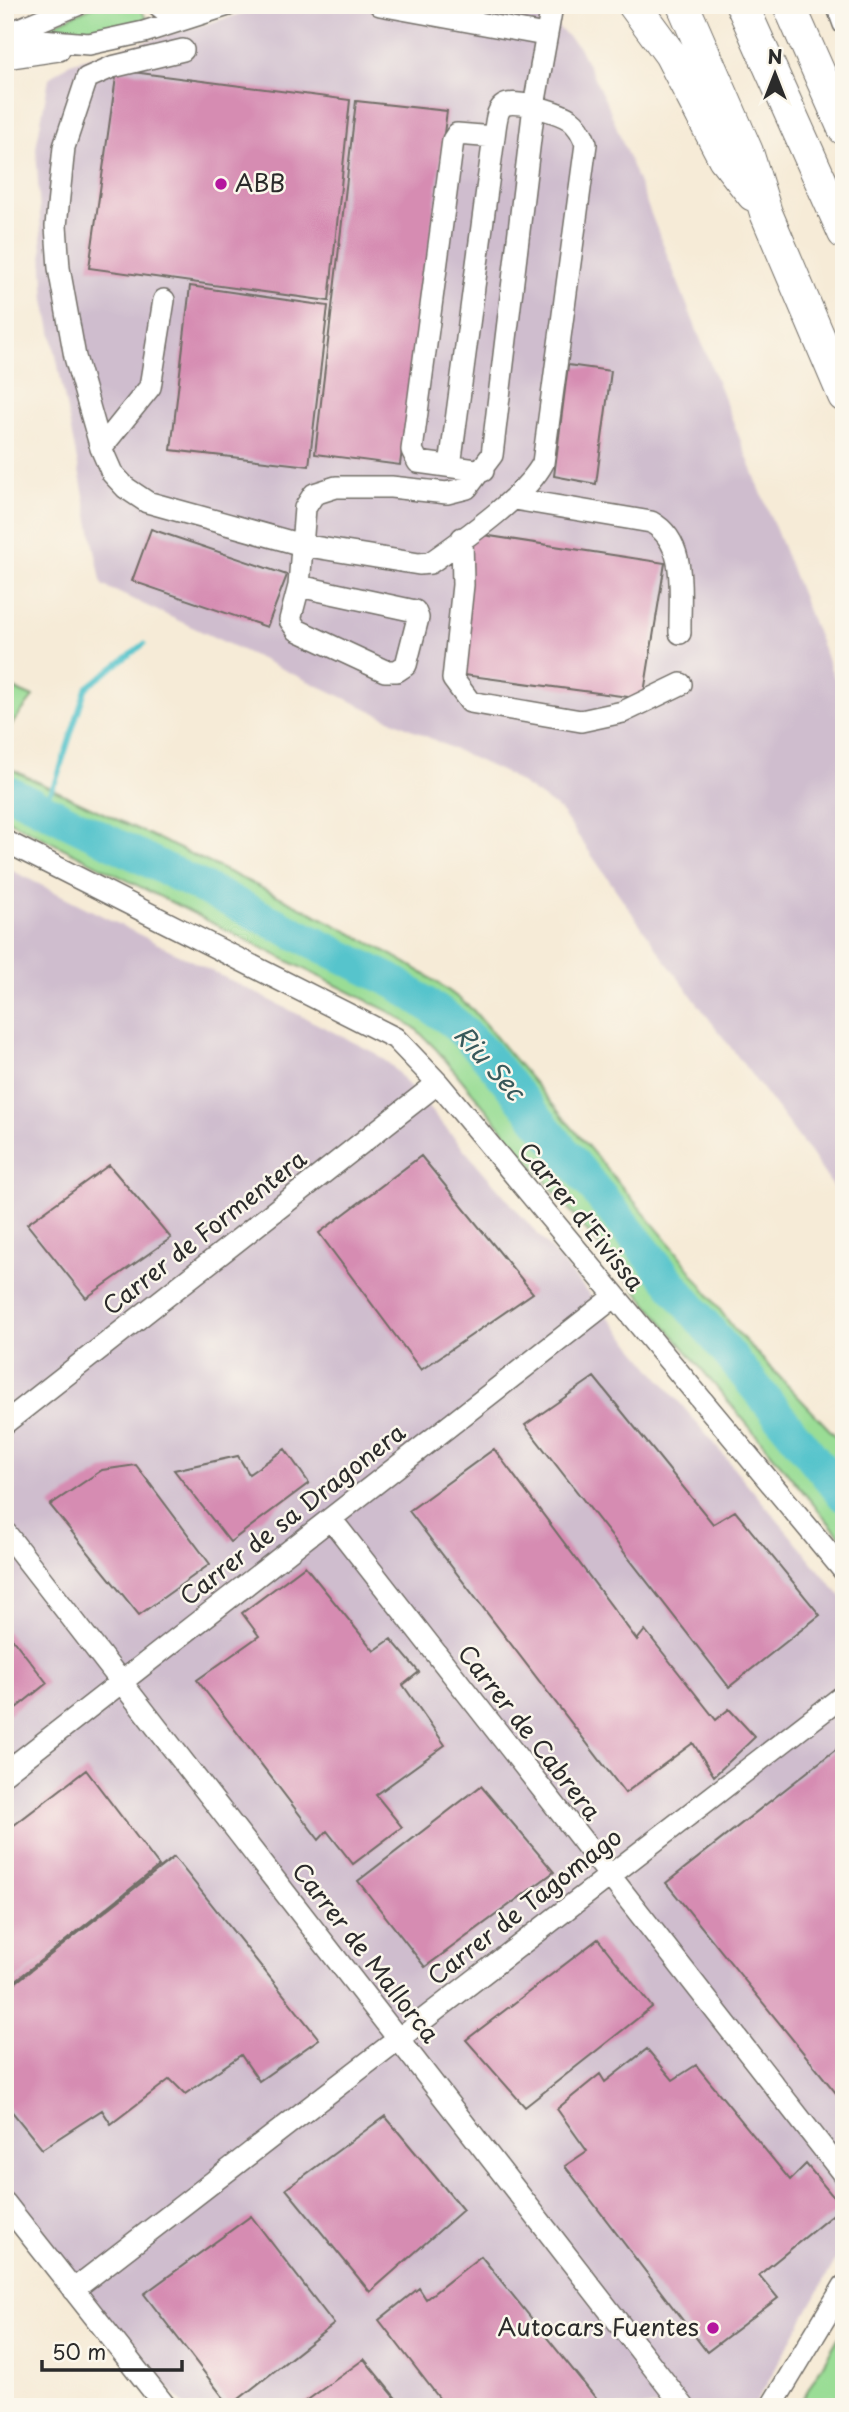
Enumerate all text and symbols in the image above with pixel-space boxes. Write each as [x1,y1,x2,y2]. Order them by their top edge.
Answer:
north arrow [740,38,810,108]
text: N [767,42,783,70]
place label: ABB [235,164,285,200]
marker: ABB [213,176,229,192]
water label: Riu Sec [446,1016,536,1110]
street label: Carrer d'Eivissa [511,1133,654,1298]
street label: Carrer de Formentera [94,1140,314,1323]
street label: Carrer de sa Dragonera [171,1414,413,1613]
street label: Carrer de Cabrera [450,1636,611,1827]
street label: Carrer de Tagomago [419,1818,629,1993]
street label: Carrer de Mallorca [284,1854,449,2050]
place label: Autocars Fuentes [498,2308,699,2344]
marker: Autocars Fuentes [705,2320,721,2336]
scale bar [42,2328,182,2372]
text: 50 m [52,2335,106,2367]

